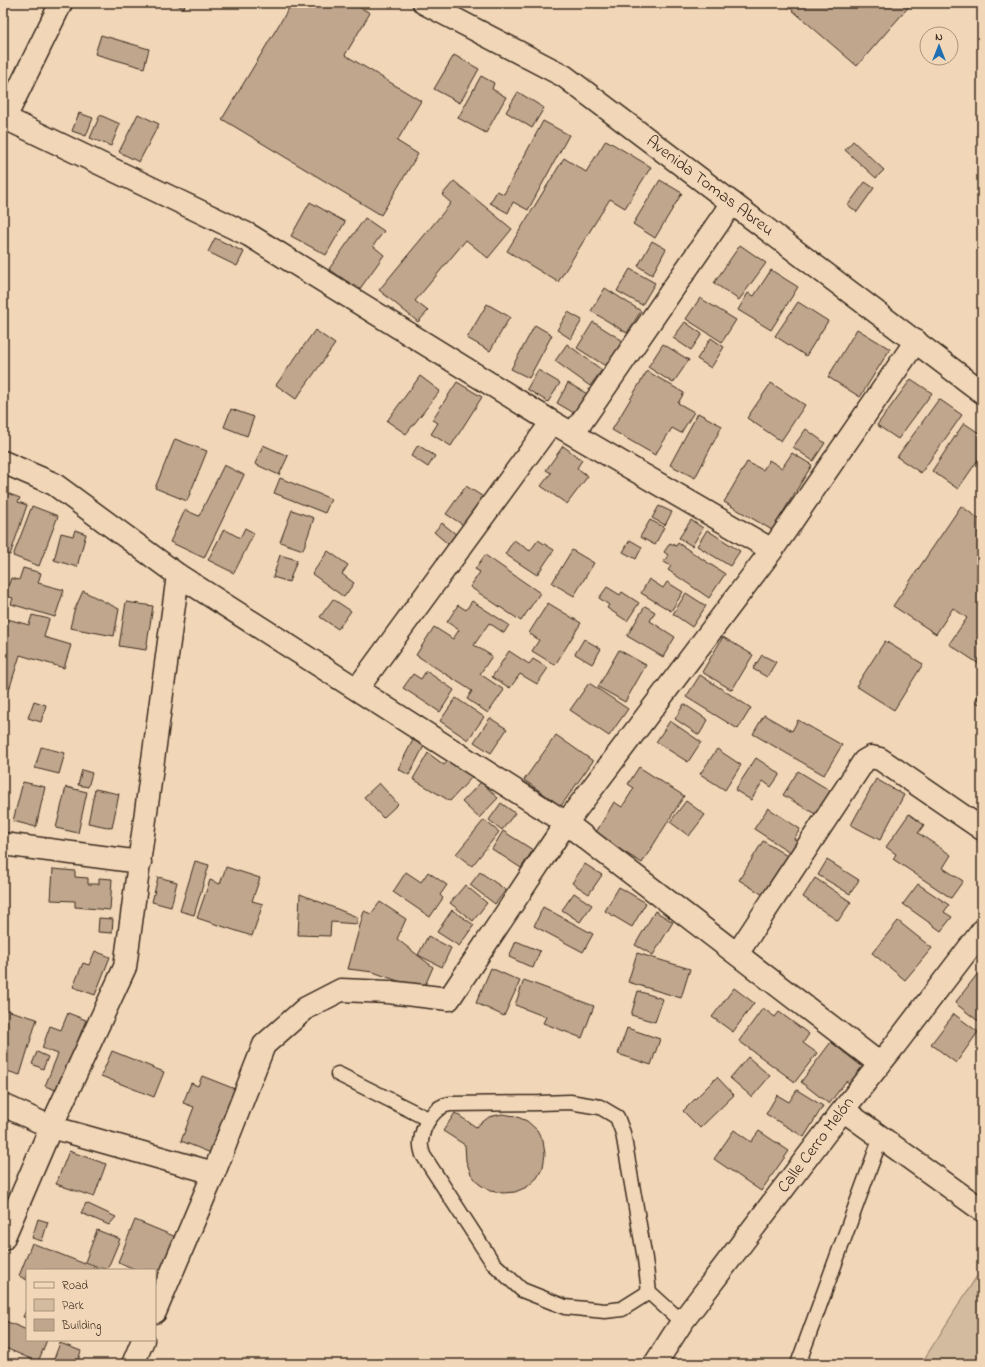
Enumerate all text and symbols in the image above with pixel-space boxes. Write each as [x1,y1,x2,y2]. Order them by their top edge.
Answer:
north arrow [919,26,959,66]
text: N [935,29,943,45]
street label: Avenida Tomas Abreu [641,129,779,243]
street label: Calle Cerro Melón [772,1092,860,1198]
legend [26,1269,156,1341]
text: Road [62,1277,88,1295]
text: Park [62,1297,84,1315]
text: Building [61,1317,101,1336]

